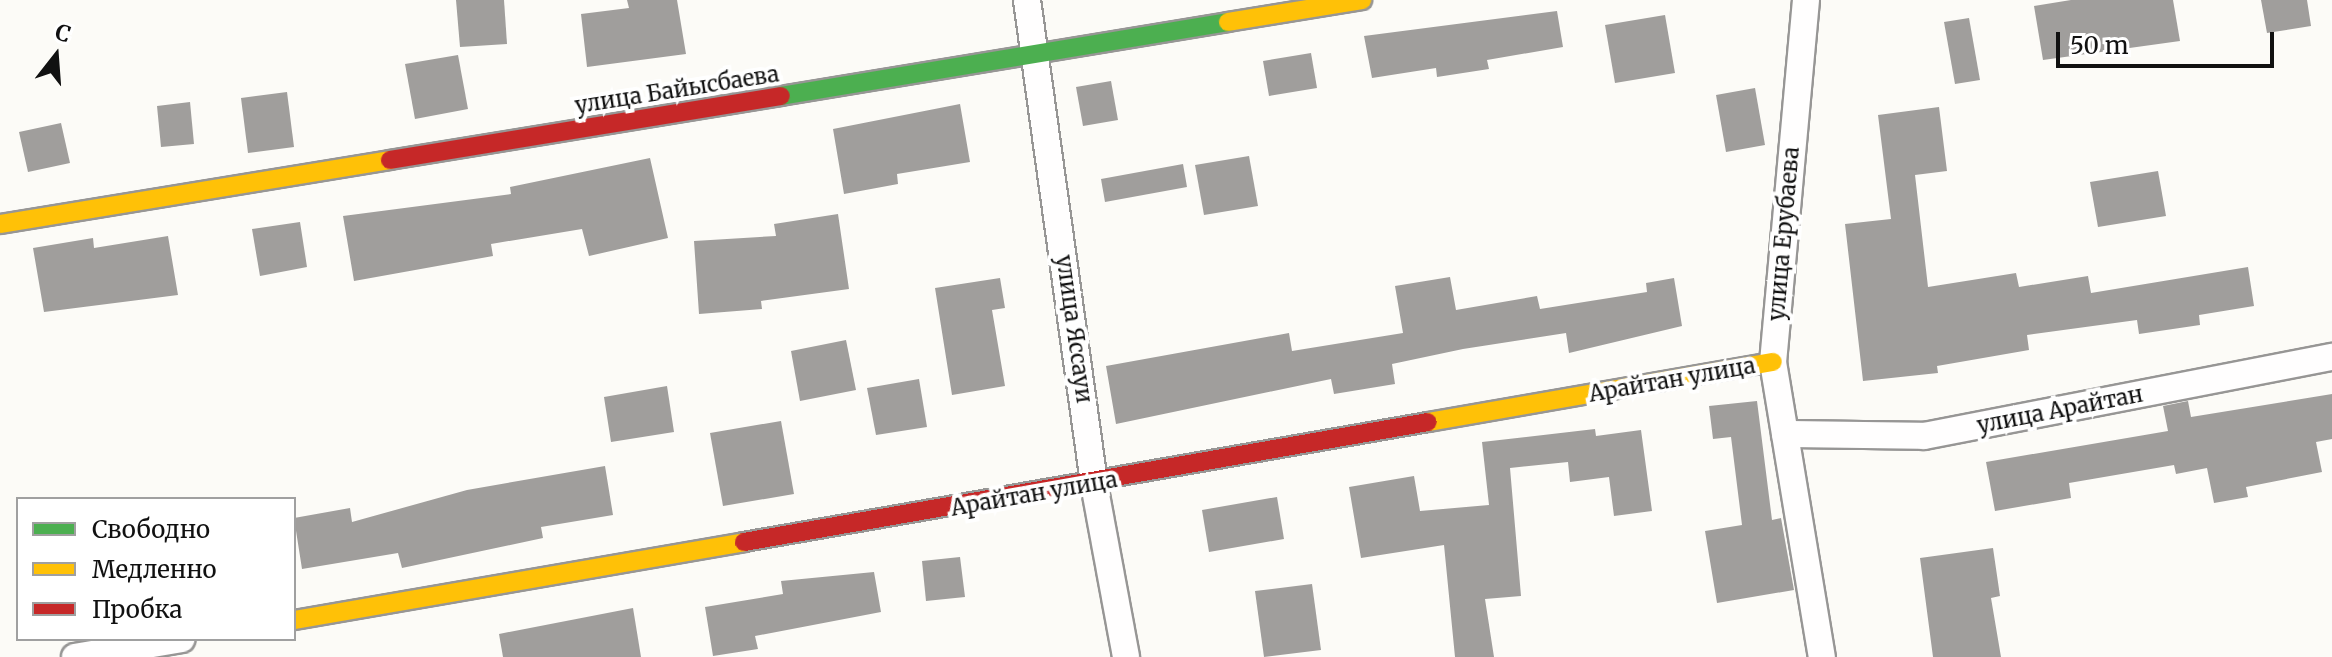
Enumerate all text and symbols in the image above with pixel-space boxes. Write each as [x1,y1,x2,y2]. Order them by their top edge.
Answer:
north arrow [16,16,96,96]
scale bar [2060,16,2278,66]
text: С [52,18,74,49]
text: 50 m [2070,30,2129,61]
street label: улица Байысбаева [573,61,781,119]
street label: улица Ерубаева [1763,146,1805,322]
street label: улица Яссауи [1051,253,1097,405]
street label: Арайтан улица [1587,352,1757,408]
street label: улица Арайтан [1975,381,2145,439]
street label: Арайтан улица [949,466,1119,522]
legend [16,497,296,641]
text: Свободно [92,514,210,545]
text: Медленно [92,554,216,585]
text: Пробка [92,594,182,625]

